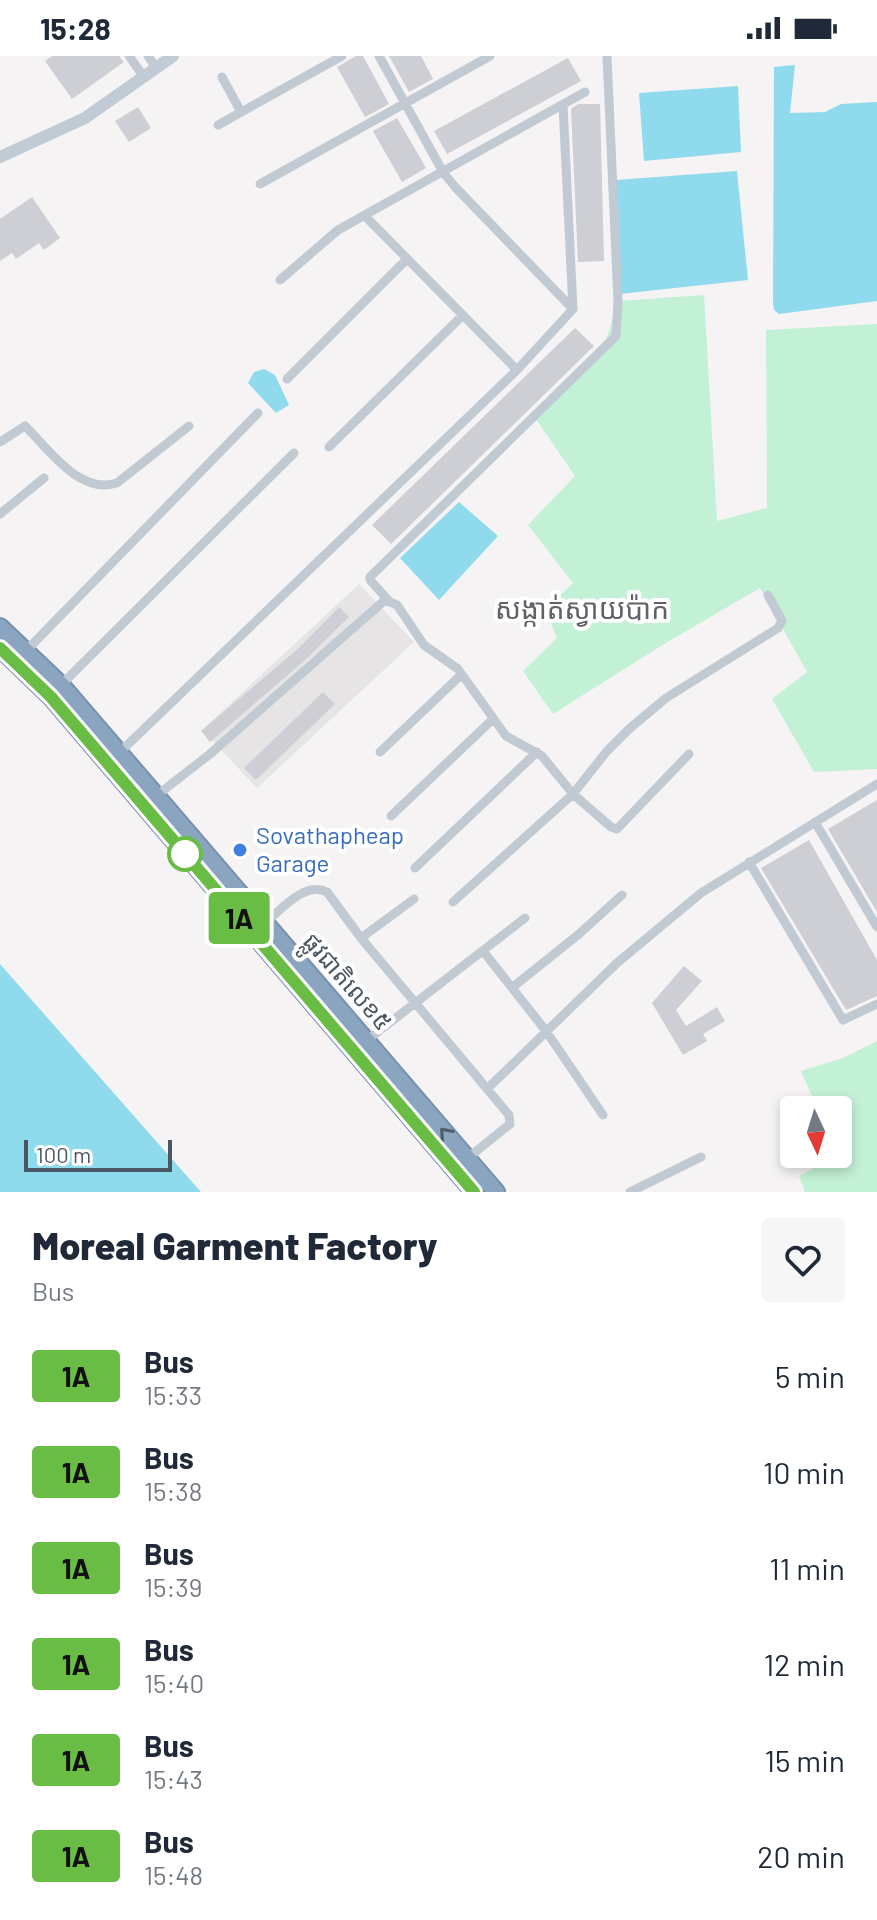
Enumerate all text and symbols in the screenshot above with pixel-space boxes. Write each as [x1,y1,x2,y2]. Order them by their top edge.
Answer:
text: 15:28 [40,10,111,46]
district label: សង្កាត់ស្វាយប៉ាក [495,591,669,627]
place label: Sovathapheap Garage [256,820,404,877]
unlabelled marker [168,837,202,871]
marker: Sovathapheap Garage [231,841,249,859]
line badge: 1A [203,892,275,944]
text: 1A [225,901,253,935]
street label: ផ្លូវជាតិលេខ៥ [291,926,398,1042]
north arrow [780,1096,852,1168]
map controls [780,1096,852,1168]
one-way arrow [440,1127,455,1142]
scale bar [24,1136,172,1172]
text: 100 m [36,1141,91,1167]
button: heart [761,1218,845,1302]
text: Moreal Garment Factory [32,1222,438,1268]
text: Bus [32,1275,74,1306]
text: Bus [144,1343,194,1379]
text: 5 min [775,1358,845,1394]
text: 1A [62,1359,90,1393]
text: 15:33 [144,1379,202,1410]
text: Bus [144,1439,194,1475]
text: 10 min [763,1454,845,1490]
text: 1A [62,1455,90,1489]
text: 15:38 [144,1475,202,1506]
text: Bus [144,1535,194,1571]
text: 11 min [769,1550,845,1586]
text: 1A [62,1551,90,1585]
text: 15:39 [144,1571,202,1602]
text: Bus [144,1631,194,1667]
text: 12 min [764,1646,845,1682]
text: 1A [62,1647,90,1681]
text: 15:40 [144,1667,204,1698]
text: Bus [144,1727,194,1763]
text: 15 min [764,1742,845,1778]
text: 1A [62,1743,90,1777]
text: 15:43 [144,1763,203,1794]
text: Bus [144,1823,194,1859]
text: 20 min [757,1838,845,1874]
text: 1A [62,1839,90,1873]
text: 15:48 [144,1859,203,1890]

